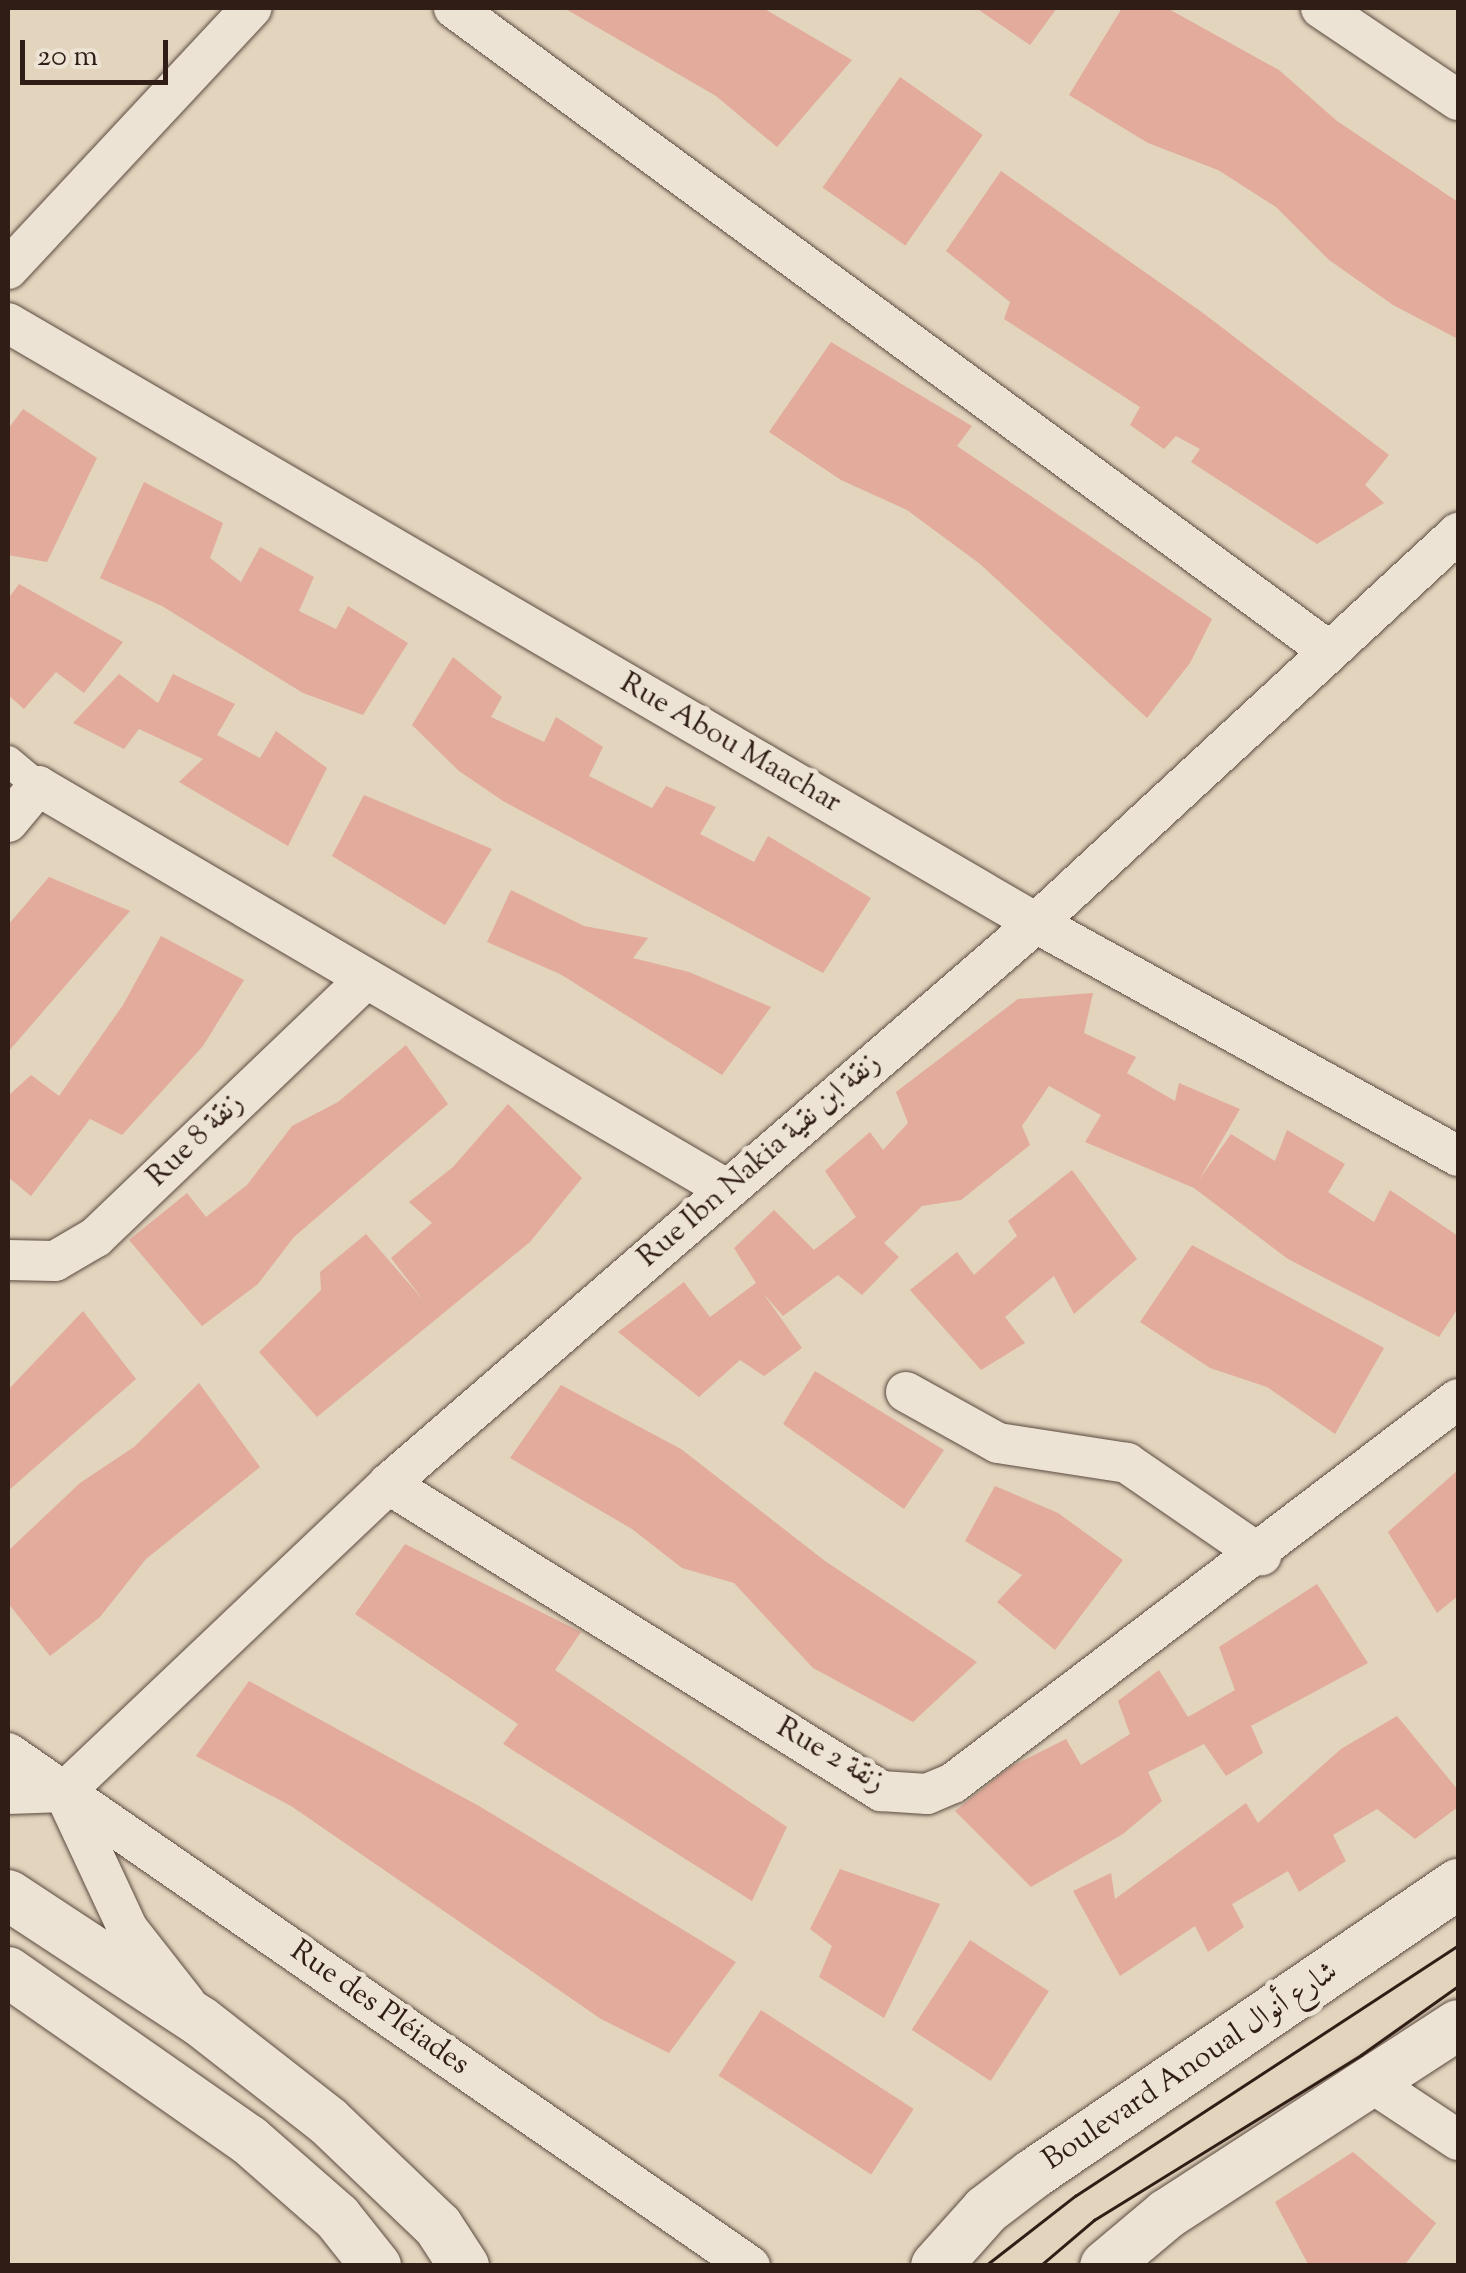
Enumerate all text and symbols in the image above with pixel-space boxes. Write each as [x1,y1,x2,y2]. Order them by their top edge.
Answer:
scale bar [25,20,172,82]
text: 20 m [37,36,98,79]
street label: Rue Abou Maachar [613,666,847,822]
street label: Rue Ibn Nakia زنقة ابن نقية [631,1046,889,1276]
street label: Rue 8 زنقة [140,1086,252,1196]
street label: Rue 2 زنقة [769,1711,891,1801]
street label: Rue des Pléiades [282,1934,476,2084]
street label: Boulevard Anoual شارع أنوال [1037,1955,1345,2179]

